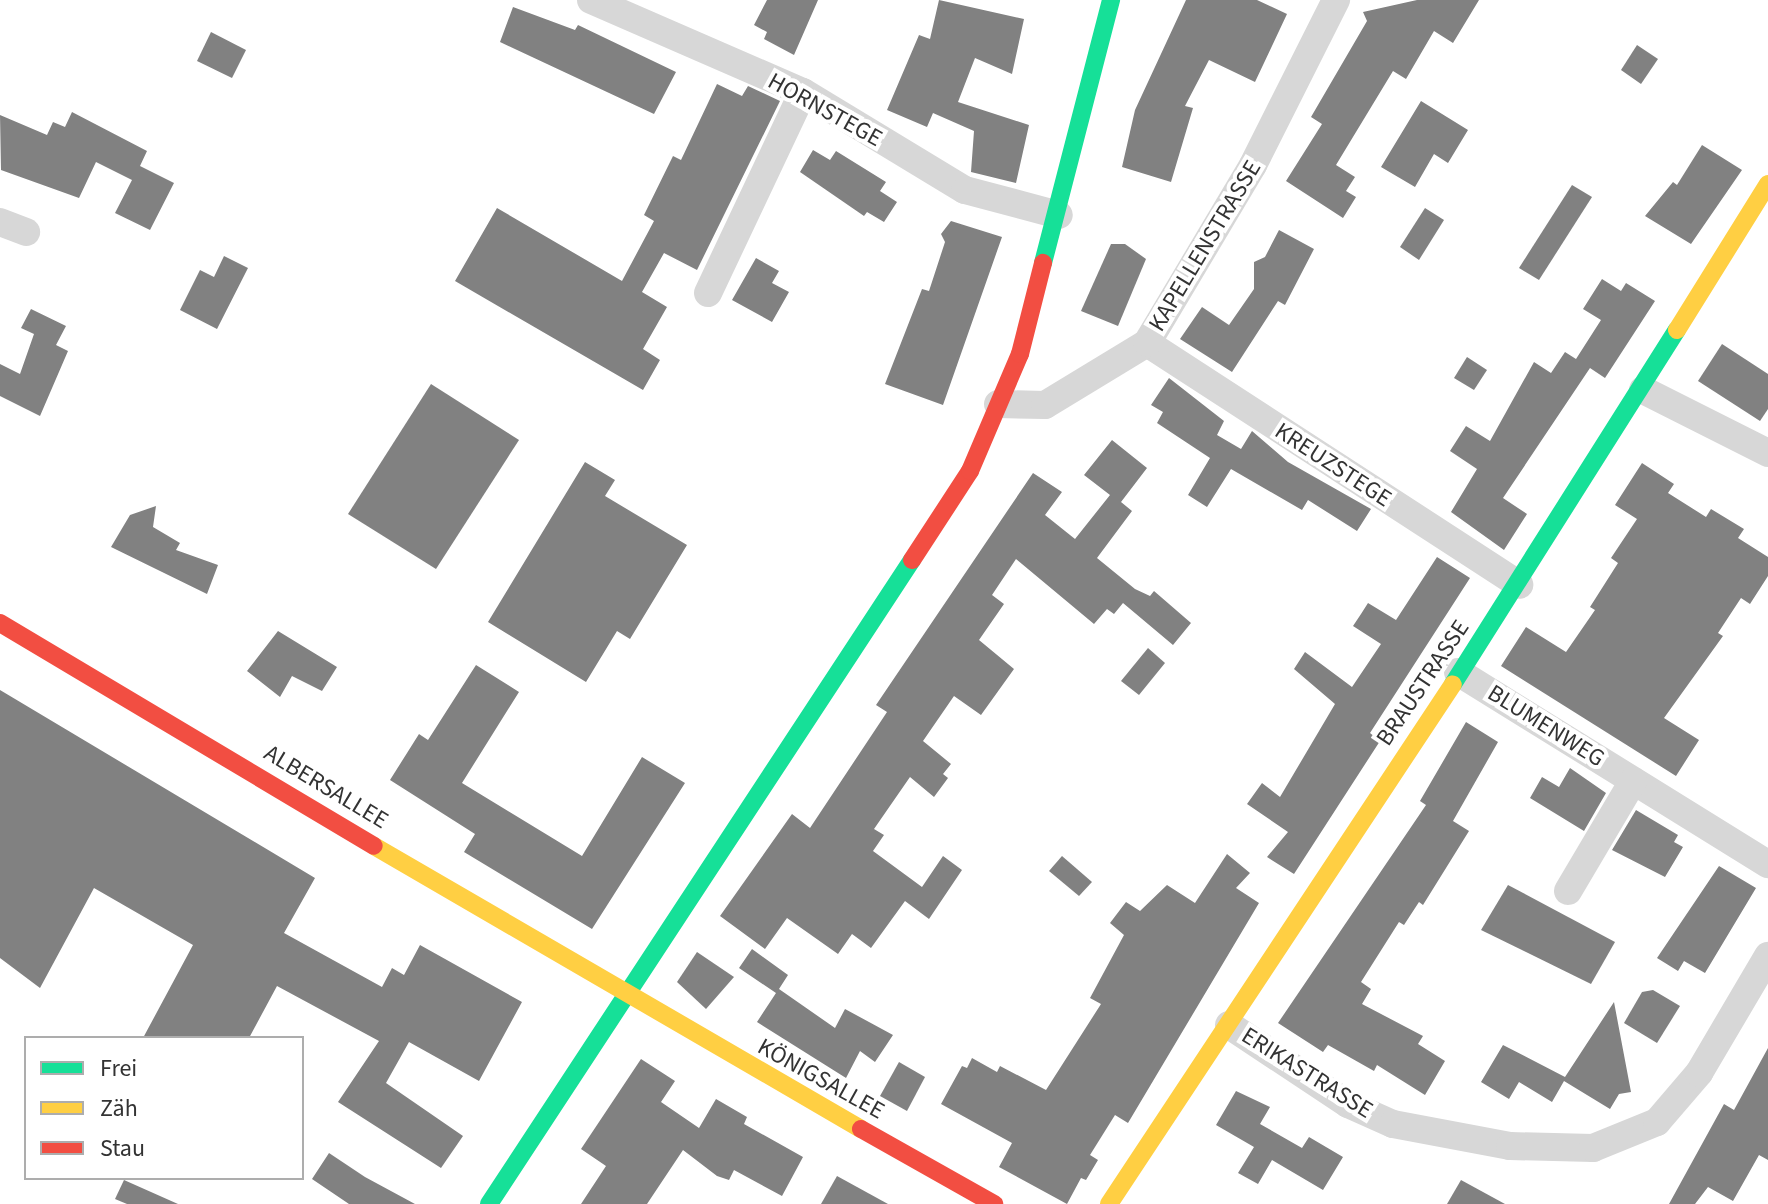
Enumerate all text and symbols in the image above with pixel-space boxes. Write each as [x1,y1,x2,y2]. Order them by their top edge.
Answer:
street label: HORNSTEGE [763,67,887,153]
street label: KAPELLENSTRASSE [1143,155,1267,337]
street label: KREUZSTEGE [1269,417,1397,513]
street label: BRAUSTRASSE [1370,615,1476,751]
street label: BLUMENWEG [1482,679,1610,773]
street label: ALBERSALLEE [259,739,393,835]
street label: ERIKASTRASSE [1236,1021,1378,1125]
street label: KÖNIGSALLEE [753,1032,889,1126]
legend [24,1036,304,1180]
text: Frei [100,1051,137,1086]
text: Zäh [100,1091,138,1126]
text: Stau [100,1131,145,1166]

